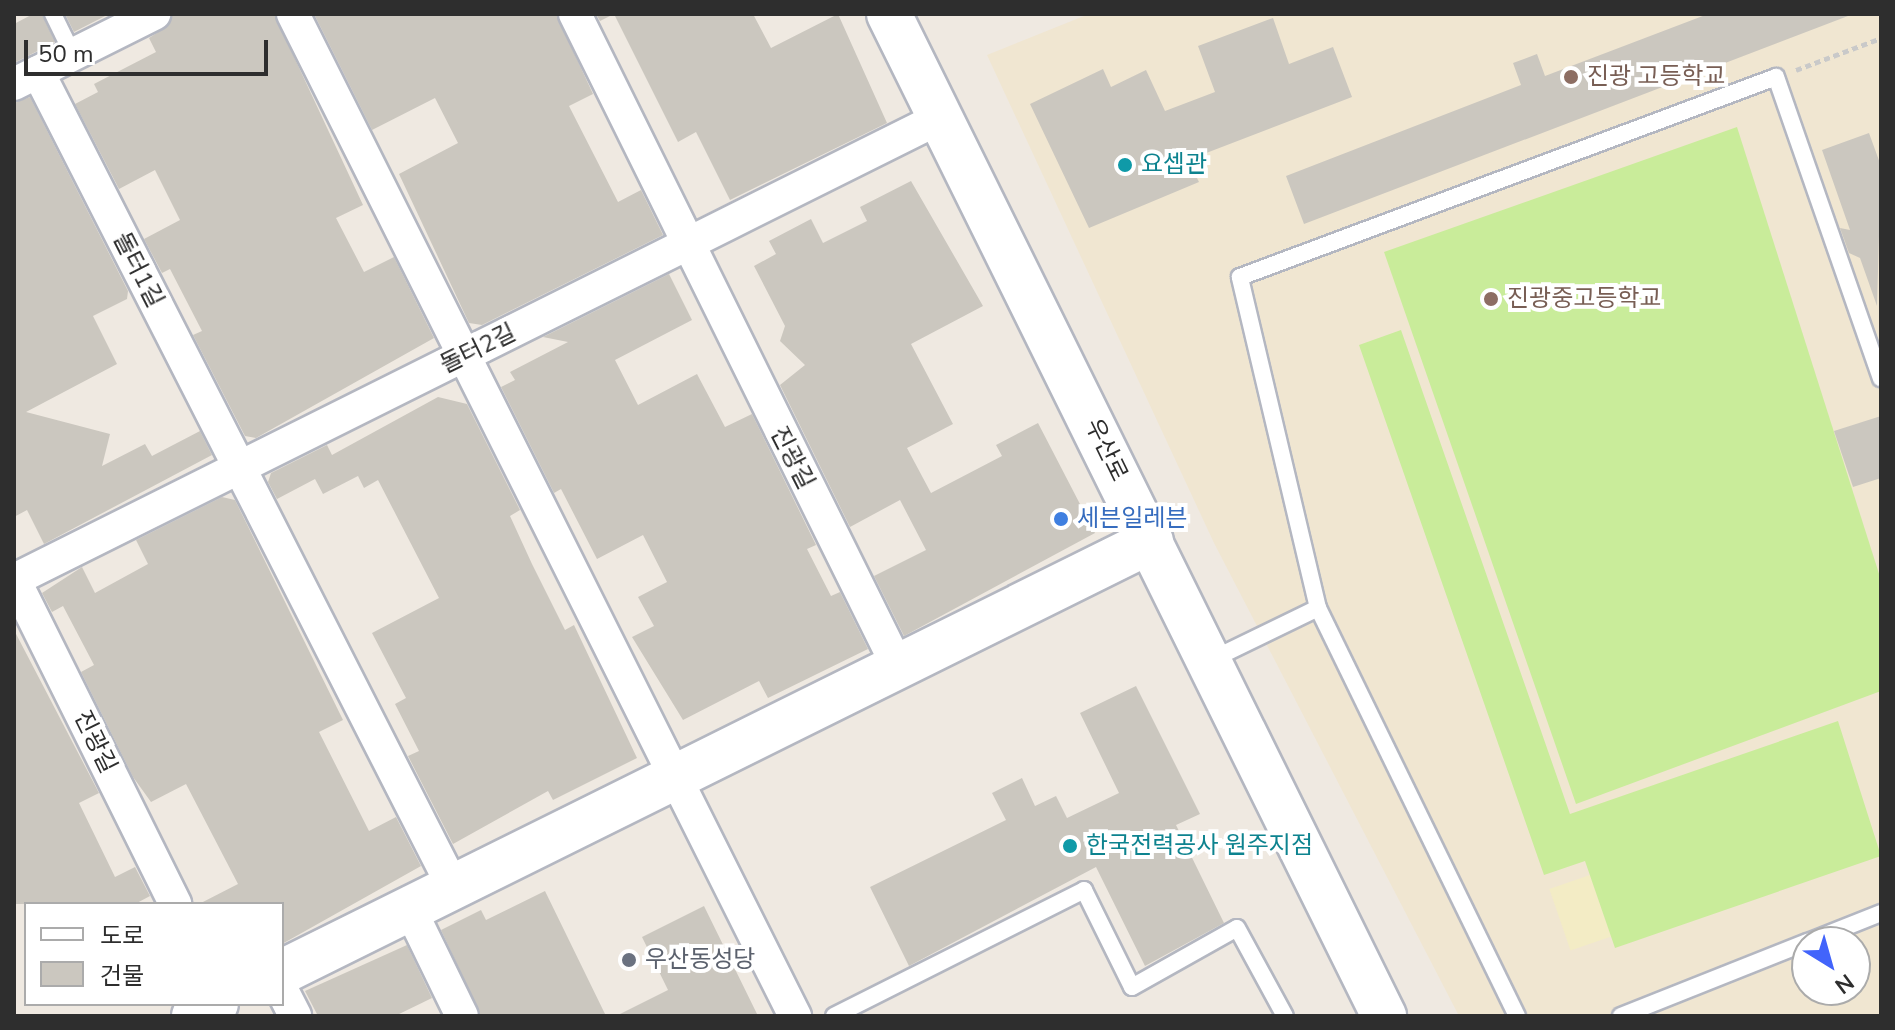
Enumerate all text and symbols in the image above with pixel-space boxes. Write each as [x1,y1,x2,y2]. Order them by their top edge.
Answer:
scale bar [28,24,272,74]
text: 50 m [38,38,94,70]
place label: 진광 고등학교 [1587,63,1726,91]
marker: 진광 고등학교 [1562,68,1580,86]
place label: 요셉관 [1141,151,1207,179]
marker: 요셉관 [1116,156,1134,174]
street label: 돌터1길 [107,228,169,312]
place label: 진광중고등학교 [1507,285,1662,313]
marker: 진광중고등학교 [1482,290,1500,308]
street label: 돌터2길 [435,318,521,380]
street label: 우산로 [1079,414,1133,486]
street label: 진광길 [764,422,820,494]
place label: 세븐일레븐 [1077,505,1187,533]
marker: 세븐일레븐 [1052,510,1070,528]
street label: 진광길 [68,706,122,778]
place label: 한국전력공사 원주지점 [1086,832,1313,860]
marker: 한국전력공사 원주지점 [1061,837,1079,855]
legend [24,902,284,1006]
text: 도로 [100,920,144,952]
north arrow [1791,926,1871,1006]
place label: 우산동성당 [645,946,755,974]
marker: 우산동성당 [620,951,638,969]
text: 건물 [100,960,144,992]
text: N [1829,967,1860,1001]

